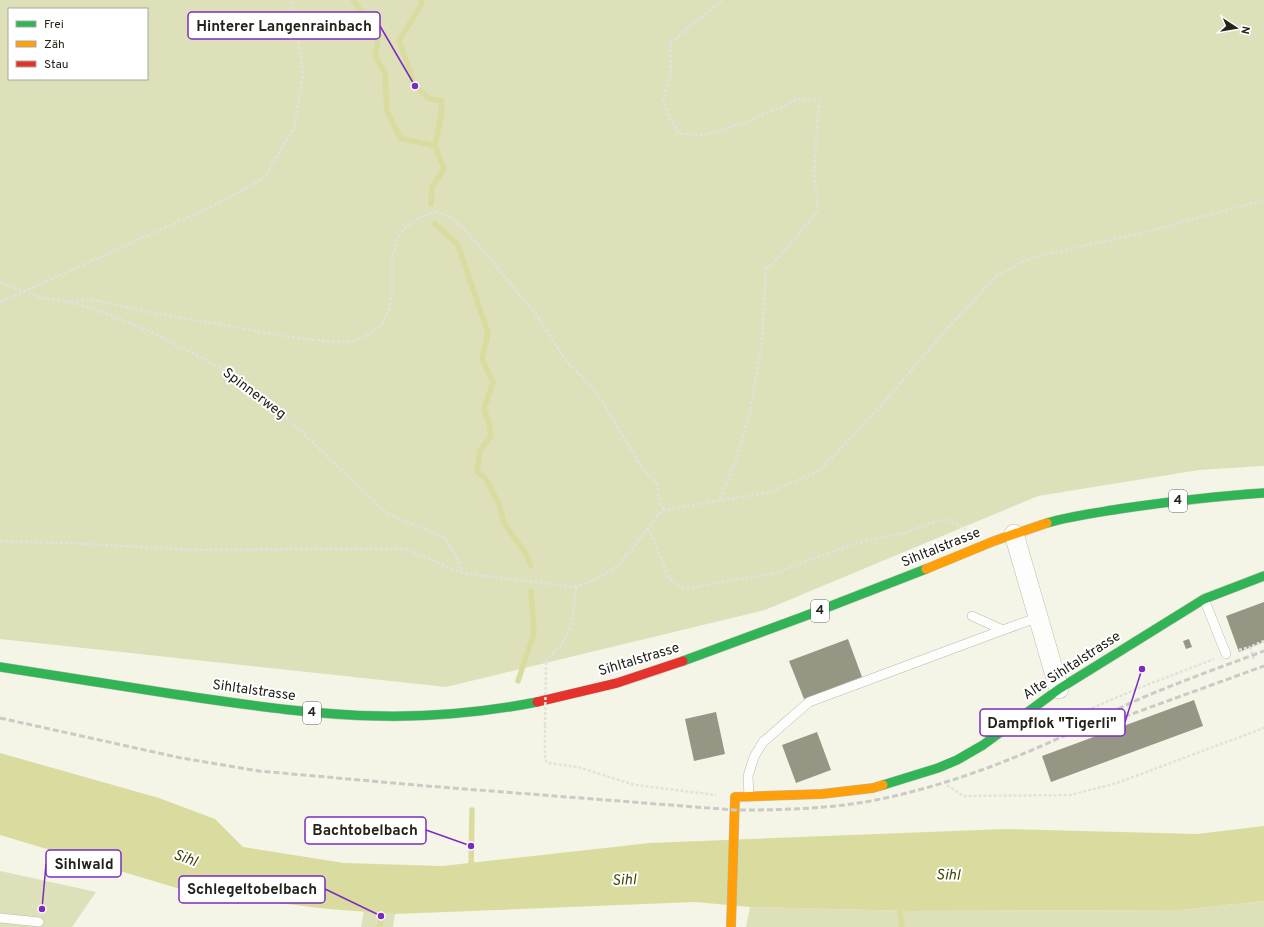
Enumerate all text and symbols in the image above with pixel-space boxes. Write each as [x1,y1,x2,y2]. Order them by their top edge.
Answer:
legend [8,8,148,80]
north arrow [1216,8,1256,48]
callout: Hinterer Langenrainbach [188,12,380,39]
text: Frei [44,17,64,33]
text: Hinterer Langenrainbach [196,18,372,37]
text: N [1237,25,1252,35]
text: Zäh [44,37,65,53]
text: Stau [44,57,69,73]
street label: Spinnerweg [219,365,289,423]
road number: 4 [1169,490,1187,512]
street label: Sihltalstrasse [899,524,983,572]
road number: 4 [811,600,829,622]
street label: Alte Sihltalstrasse [1020,628,1124,704]
street label: Sihltalstrasse [596,640,682,680]
street label: Sihltalstrasse [211,677,297,705]
road number: 4 [303,702,321,724]
callout: Dampflok "Tigerli" [980,709,1125,736]
text: Dampflok "Tigerli" [987,715,1117,734]
callout: Bachtobelbach [305,817,426,844]
text: Bachtobelbach [312,822,418,841]
water label: Sihl [170,846,201,872]
callout: Sihlwald [46,850,121,877]
text: Sihlwald [54,856,114,875]
water label: Sihl [936,866,961,886]
water label: Sihl [612,871,638,891]
callout: Schlegeltobelbach [179,876,325,903]
text: Schlegeltobelbach [187,881,317,900]

